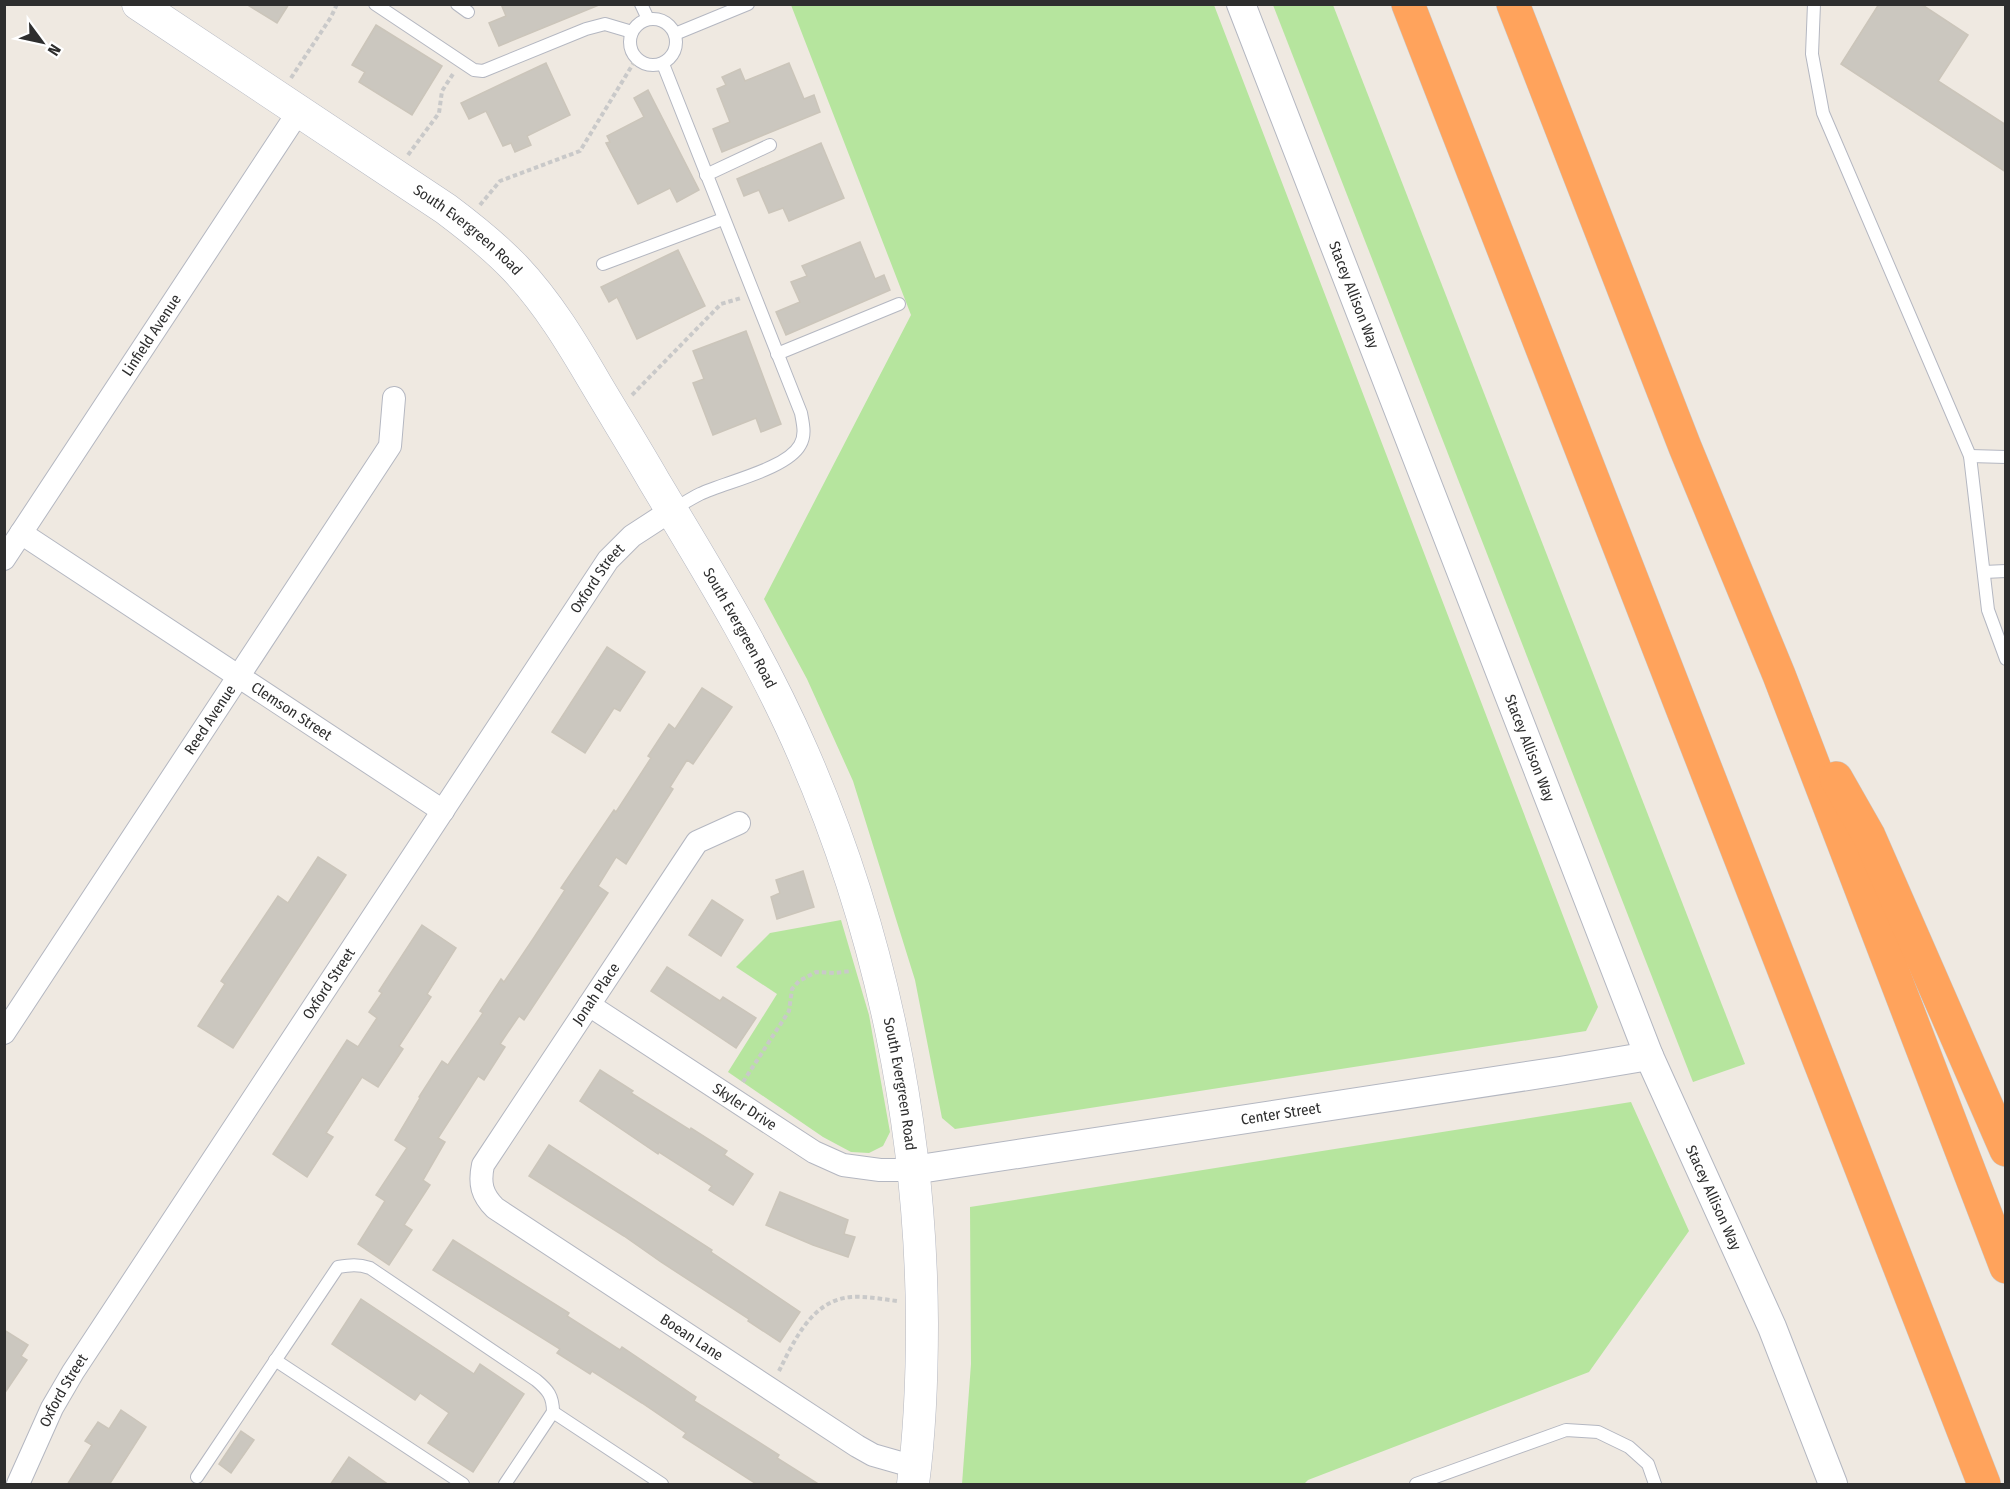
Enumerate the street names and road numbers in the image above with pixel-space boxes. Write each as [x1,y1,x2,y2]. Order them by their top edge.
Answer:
street label: South Evergreen Road [410,181,526,279]
street label: Stacey Allison Way [1325,239,1383,351]
street label: Linfield Avenue [118,291,185,379]
street label: Oxford Street [566,540,628,617]
street label: South Evergreen Road [699,565,780,691]
street label: Clemson Street [248,678,335,744]
street label: Reed Avenue [181,682,239,758]
street label: Stacey Allison Way [1501,692,1559,804]
street label: Oxford Street [299,945,359,1023]
street label: Jonah Place [569,959,623,1029]
street label: South Evergreen Road [880,1016,920,1152]
street label: Skyler Drive [709,1079,780,1134]
street label: Center Street [1240,1099,1322,1129]
street label: Stacey Allison Way [1682,1142,1745,1253]
street label: Boean Lane [657,1310,726,1364]
street label: Oxford Street [36,1350,91,1430]

